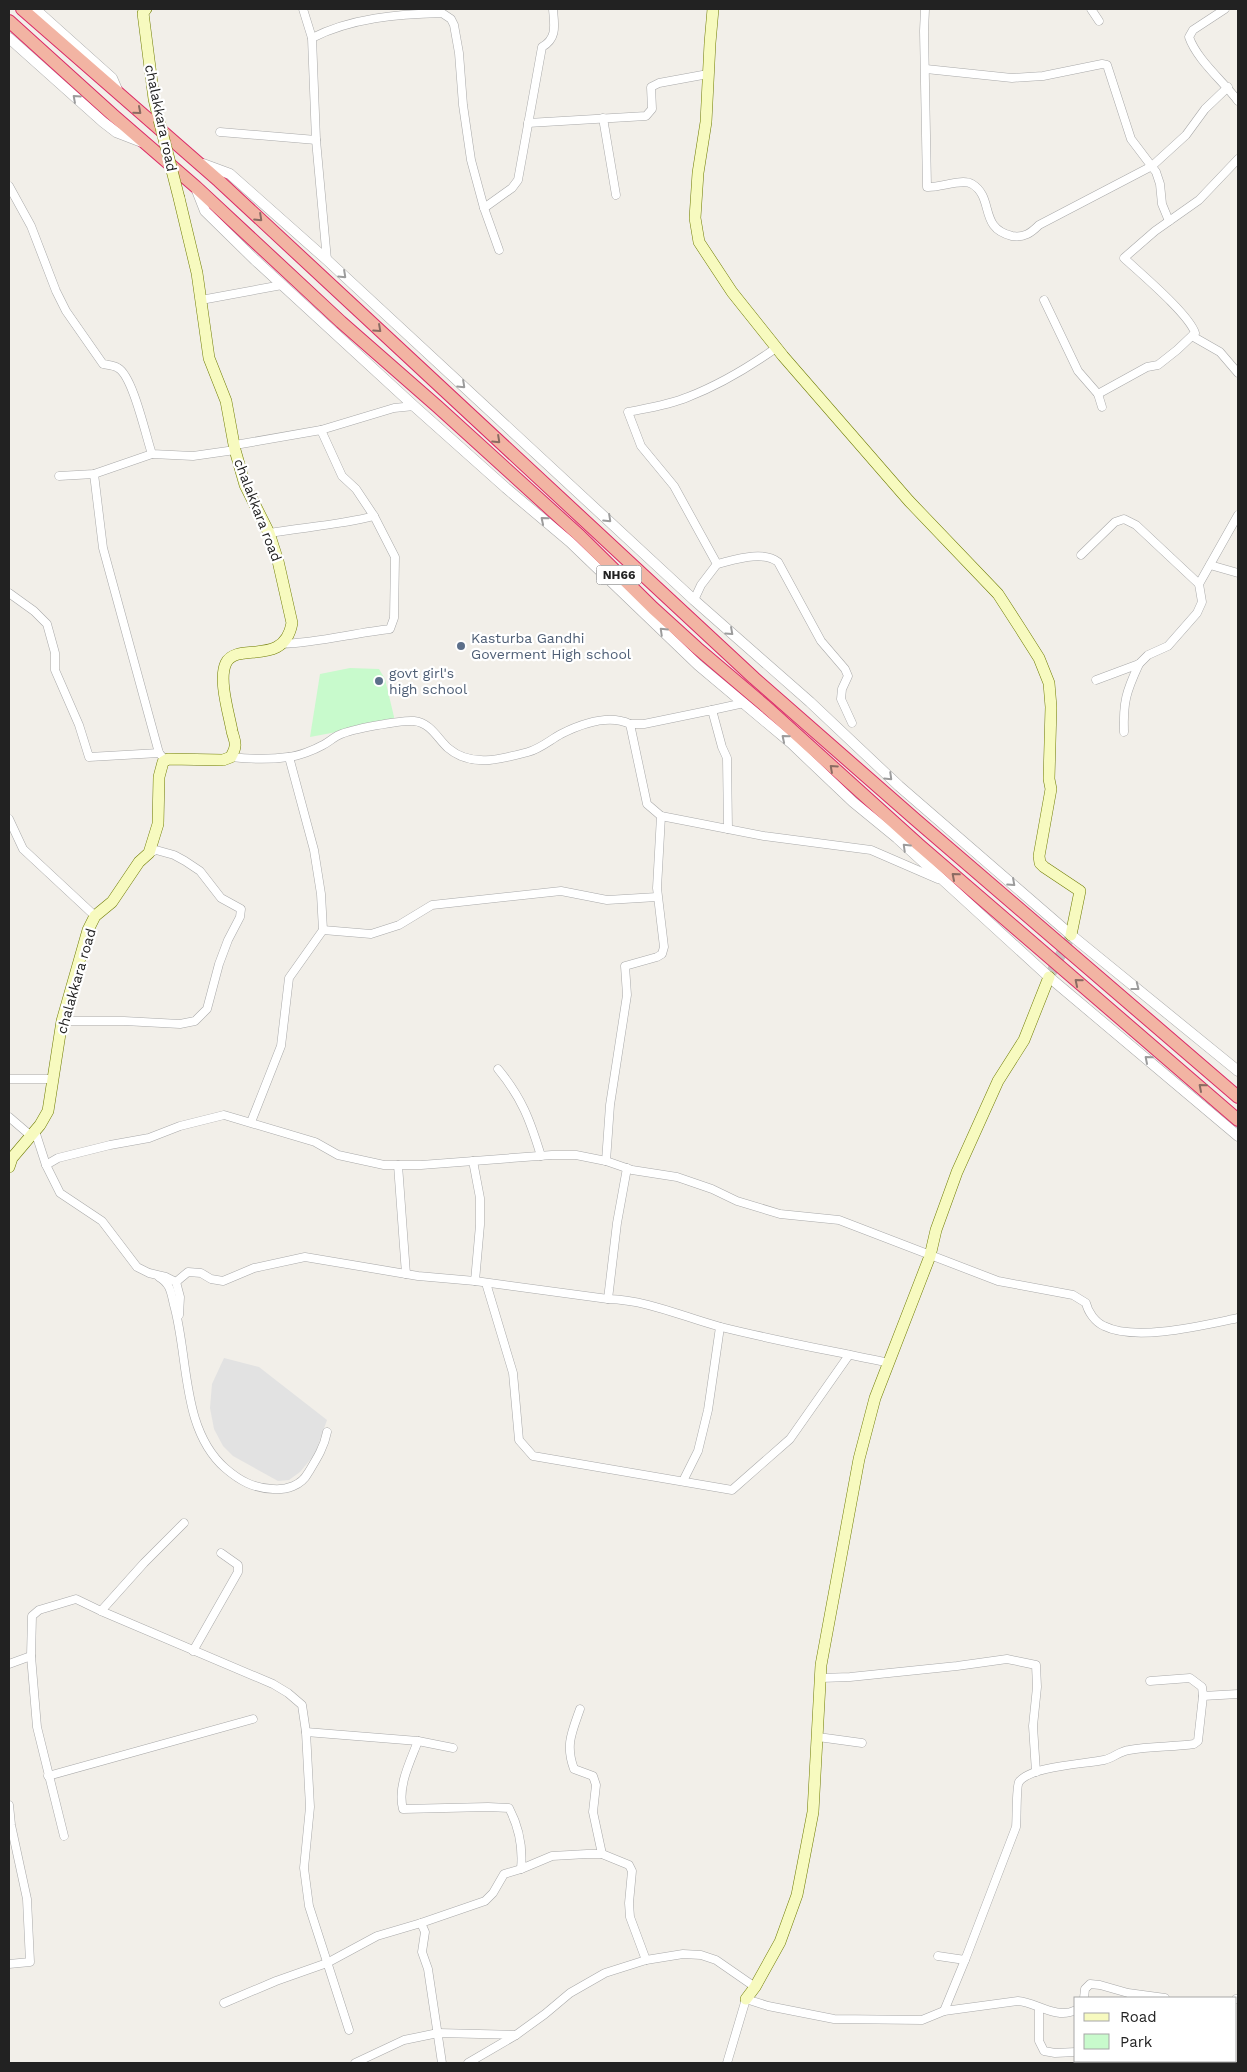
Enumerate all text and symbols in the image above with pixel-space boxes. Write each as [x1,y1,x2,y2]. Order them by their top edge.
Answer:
street label: chalakkara road [142,63,180,173]
one-way arrow [72,95,81,104]
one-way arrow [132,105,141,114]
one-way arrow [254,212,263,221]
one-way arrow [337,269,346,278]
one-way arrow [373,323,382,332]
one-way arrow [457,379,466,388]
one-way arrow [492,434,501,443]
street label: chalakkara road [231,456,285,564]
one-way arrow [602,513,611,522]
one-way arrow [541,518,550,526]
road number: NH66 [596,566,642,584]
one-way arrow [725,626,734,635]
one-way arrow [659,628,668,637]
place label: Kasturba Gandhi Goverment High school [471,630,632,662]
marker: Kasturba Gandhi Goverment High school [455,640,467,652]
place label: govt girl's high school [389,665,468,697]
marker: govt girl's high school [373,675,385,687]
one-way arrow [782,735,791,744]
one-way arrow [830,765,839,774]
one-way arrow [883,771,892,780]
one-way arrow [902,844,911,853]
one-way arrow [952,873,961,882]
one-way arrow [1006,877,1015,886]
street label: chalakkara road [53,927,99,1035]
one-way arrow [1075,979,1084,988]
one-way arrow [1131,982,1140,991]
one-way arrow [1145,1055,1154,1064]
one-way arrow [1198,1084,1207,1093]
legend [1074,1997,1237,2062]
text: Road [1120,2008,1157,2026]
text: Park [1120,2033,1153,2051]

